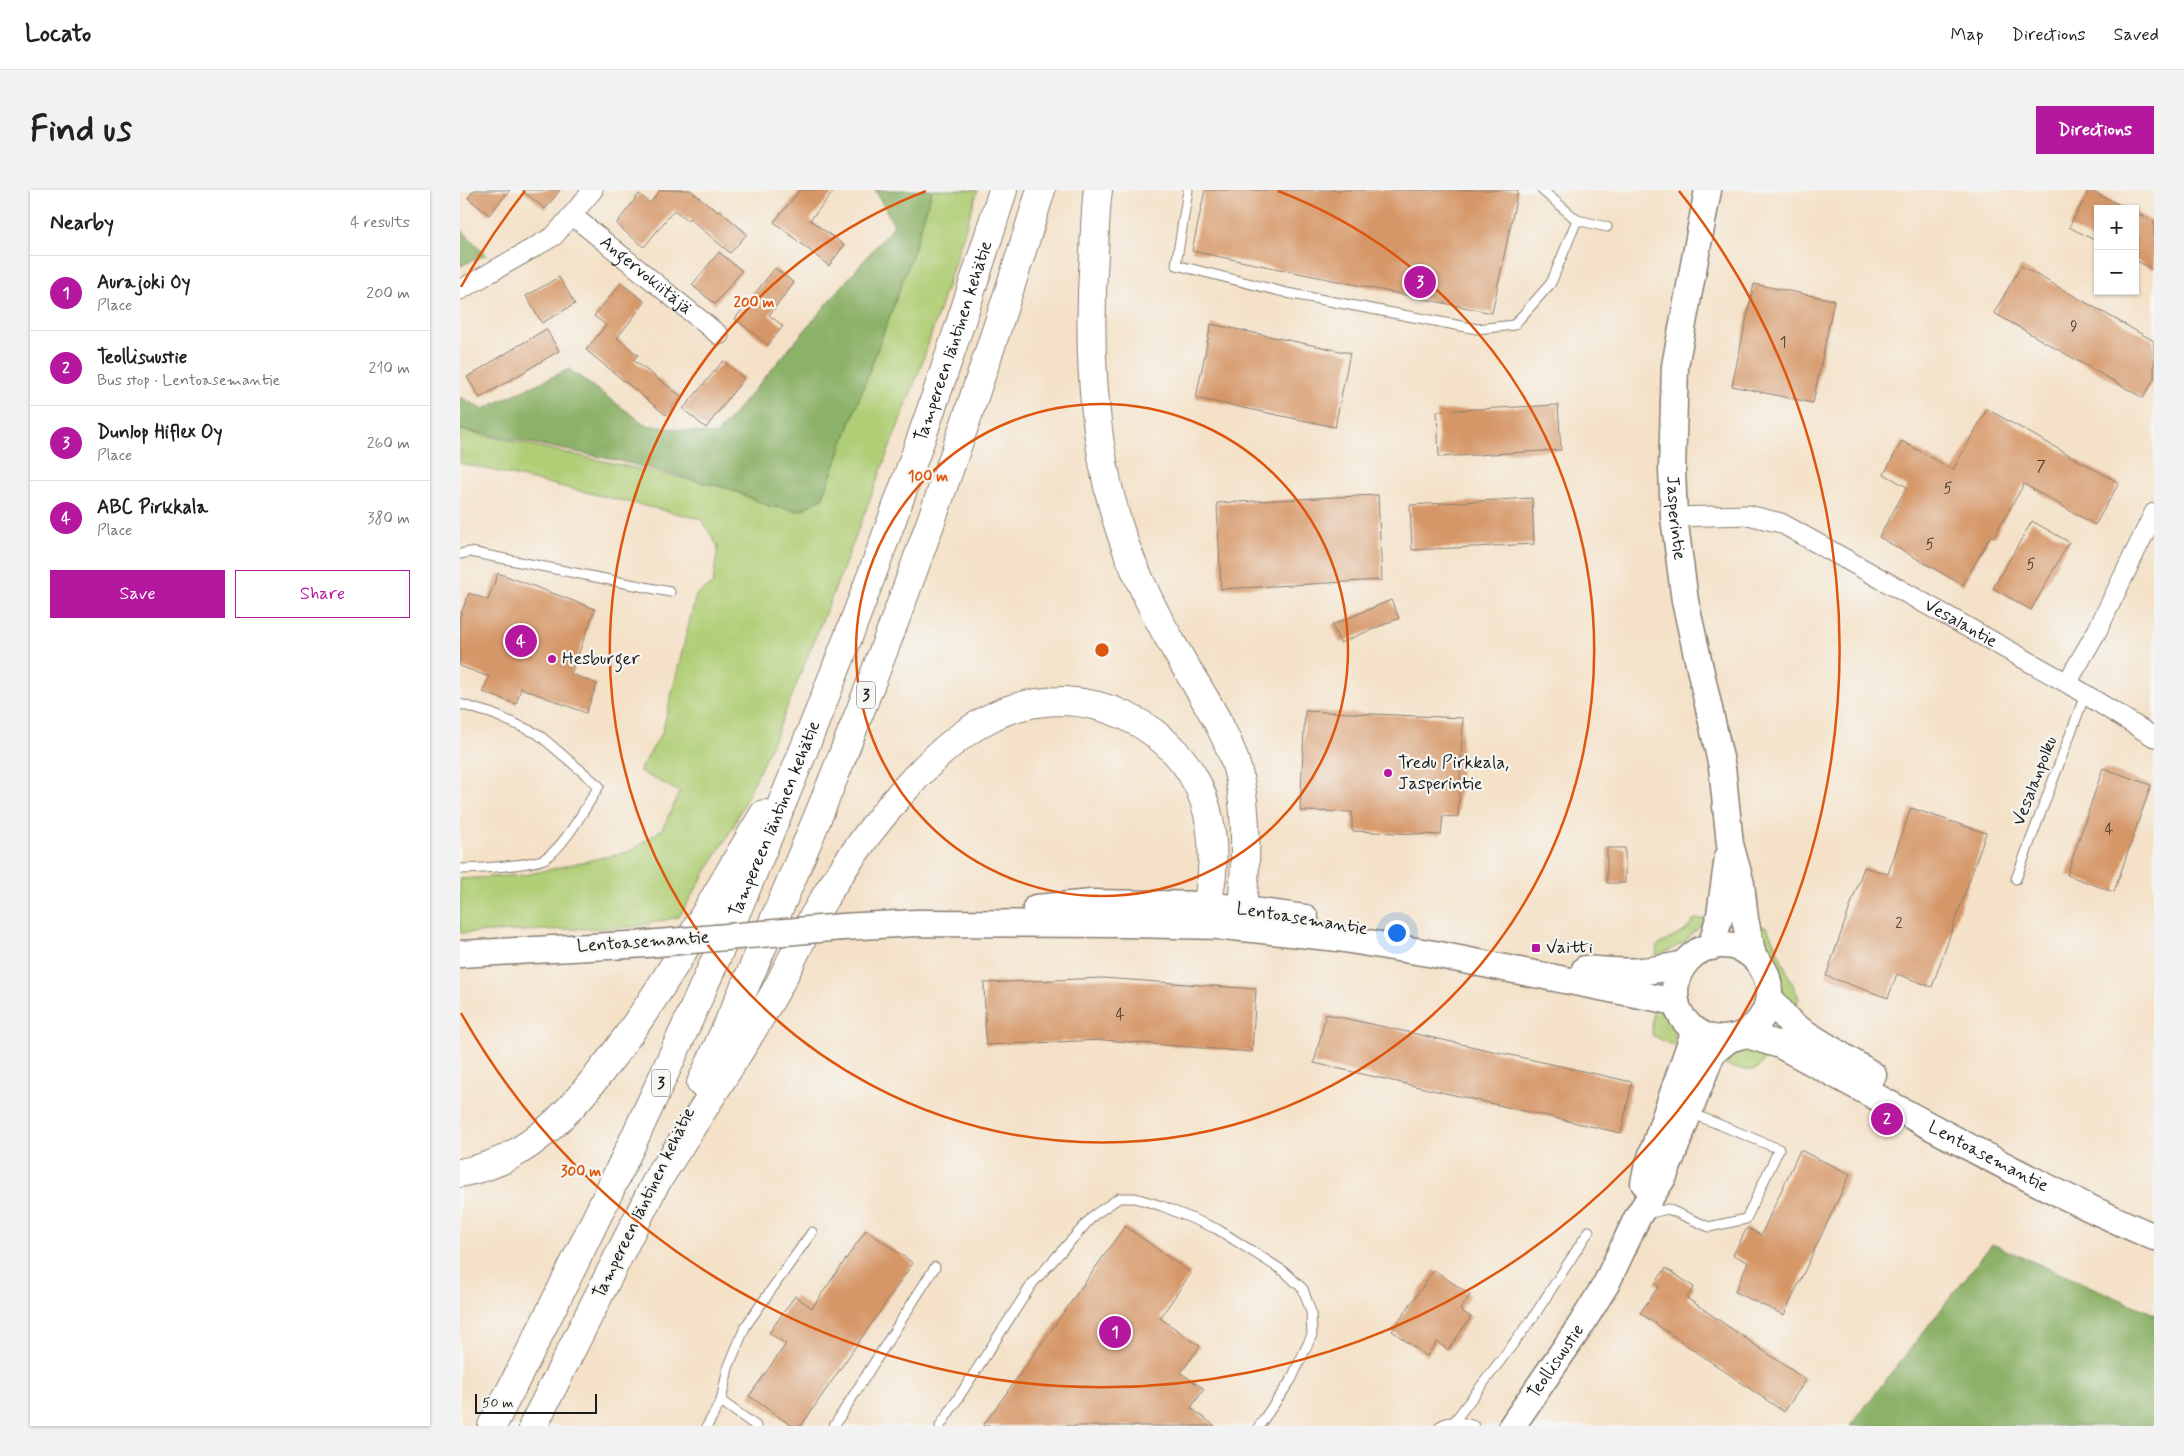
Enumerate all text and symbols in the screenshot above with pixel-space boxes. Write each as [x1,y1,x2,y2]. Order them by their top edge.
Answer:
text: Locato [25,19,91,50]
text: Map [1951,23,1984,47]
text: Directions [2012,23,2086,47]
text: Saved [2114,23,2159,47]
button: Directions [2036,106,2154,154]
text: Find us [30,107,132,153]
map controls [2094,205,2139,295]
button: + [2094,205,2139,250]
text: Nearby [50,209,114,237]
text: 4 results [350,212,410,233]
street label: Angervokiitäjä [595,230,697,320]
street label: Tampereen läntinen kehätie [909,238,998,445]
button: − [2094,250,2139,295]
pin: 3 [1404,263,1436,301]
text: Aurajoki Oy [97,270,191,295]
text: 1 [62,283,70,304]
text: 200 m [366,283,410,304]
text: 200 m [734,293,775,313]
text: Place [97,295,132,316]
house number: 9 [2070,317,2078,337]
house number: 1 [1780,333,1786,353]
text: Teollisuustie [97,345,187,370]
text: 2 [62,358,70,379]
text: 210 m [369,358,410,379]
text: Bus stop · Lentoasemantie [97,370,280,391]
text: Dunlop Hiflex Oy [97,420,223,445]
text: 3 [62,433,70,454]
text: 260 m [367,433,410,454]
text: Place [97,445,132,466]
house number: 7 [2036,457,2046,477]
text: 100 m [908,467,948,487]
street label: Jasperintie [1660,475,1692,562]
house number: 5 [1943,479,1953,499]
text: ABC Pirkkala [97,495,208,520]
text: 4 [61,508,71,529]
text: 380 m [367,508,410,529]
text: Place [97,520,132,541]
house number: 5 [1925,535,1935,555]
house number: 5 [2026,555,2036,575]
button: Save [50,570,225,618]
button: Share [235,570,410,618]
street label: Vesalantie [1920,594,2002,654]
pin: 4 [505,622,537,660]
centre of rings [1093,641,1111,659]
place label: Hesburger [562,647,640,673]
marker: Hesburger [546,653,558,665]
road number: 3 [857,682,875,708]
street label: Tampereen läntinen kehätie [723,717,826,921]
street label: Vesalanpolku [2007,733,2063,829]
place label: Tredu Pirkkala, Jasperintie [1398,751,1509,796]
marker: Tredu Pirkkala, Jasperintie [1382,767,1394,779]
house number: 4 [2105,820,2114,840]
street label: Lentoasemantie [1235,897,1370,941]
house number: 2 [1895,914,1903,934]
your location [1384,920,1410,946]
street label: Lentoasemantie [576,925,710,959]
place label: Vaitti [1546,936,1593,960]
marker: Vaitti [1530,942,1542,954]
house number: 4 [1116,1005,1125,1025]
road number: 3 [652,1070,670,1096]
pin: 2 [1871,1100,1903,1138]
street label: Tampereen läntinen kehätie [587,1103,701,1303]
street label: Lentoasemantie [1924,1115,2053,1198]
text: 300 m [561,1162,601,1182]
pin: 1 [1099,1313,1131,1351]
street label: Teollisuustie [1522,1320,1590,1404]
scale bar [475,1391,598,1414]
text: 50 m [482,1394,513,1412]

